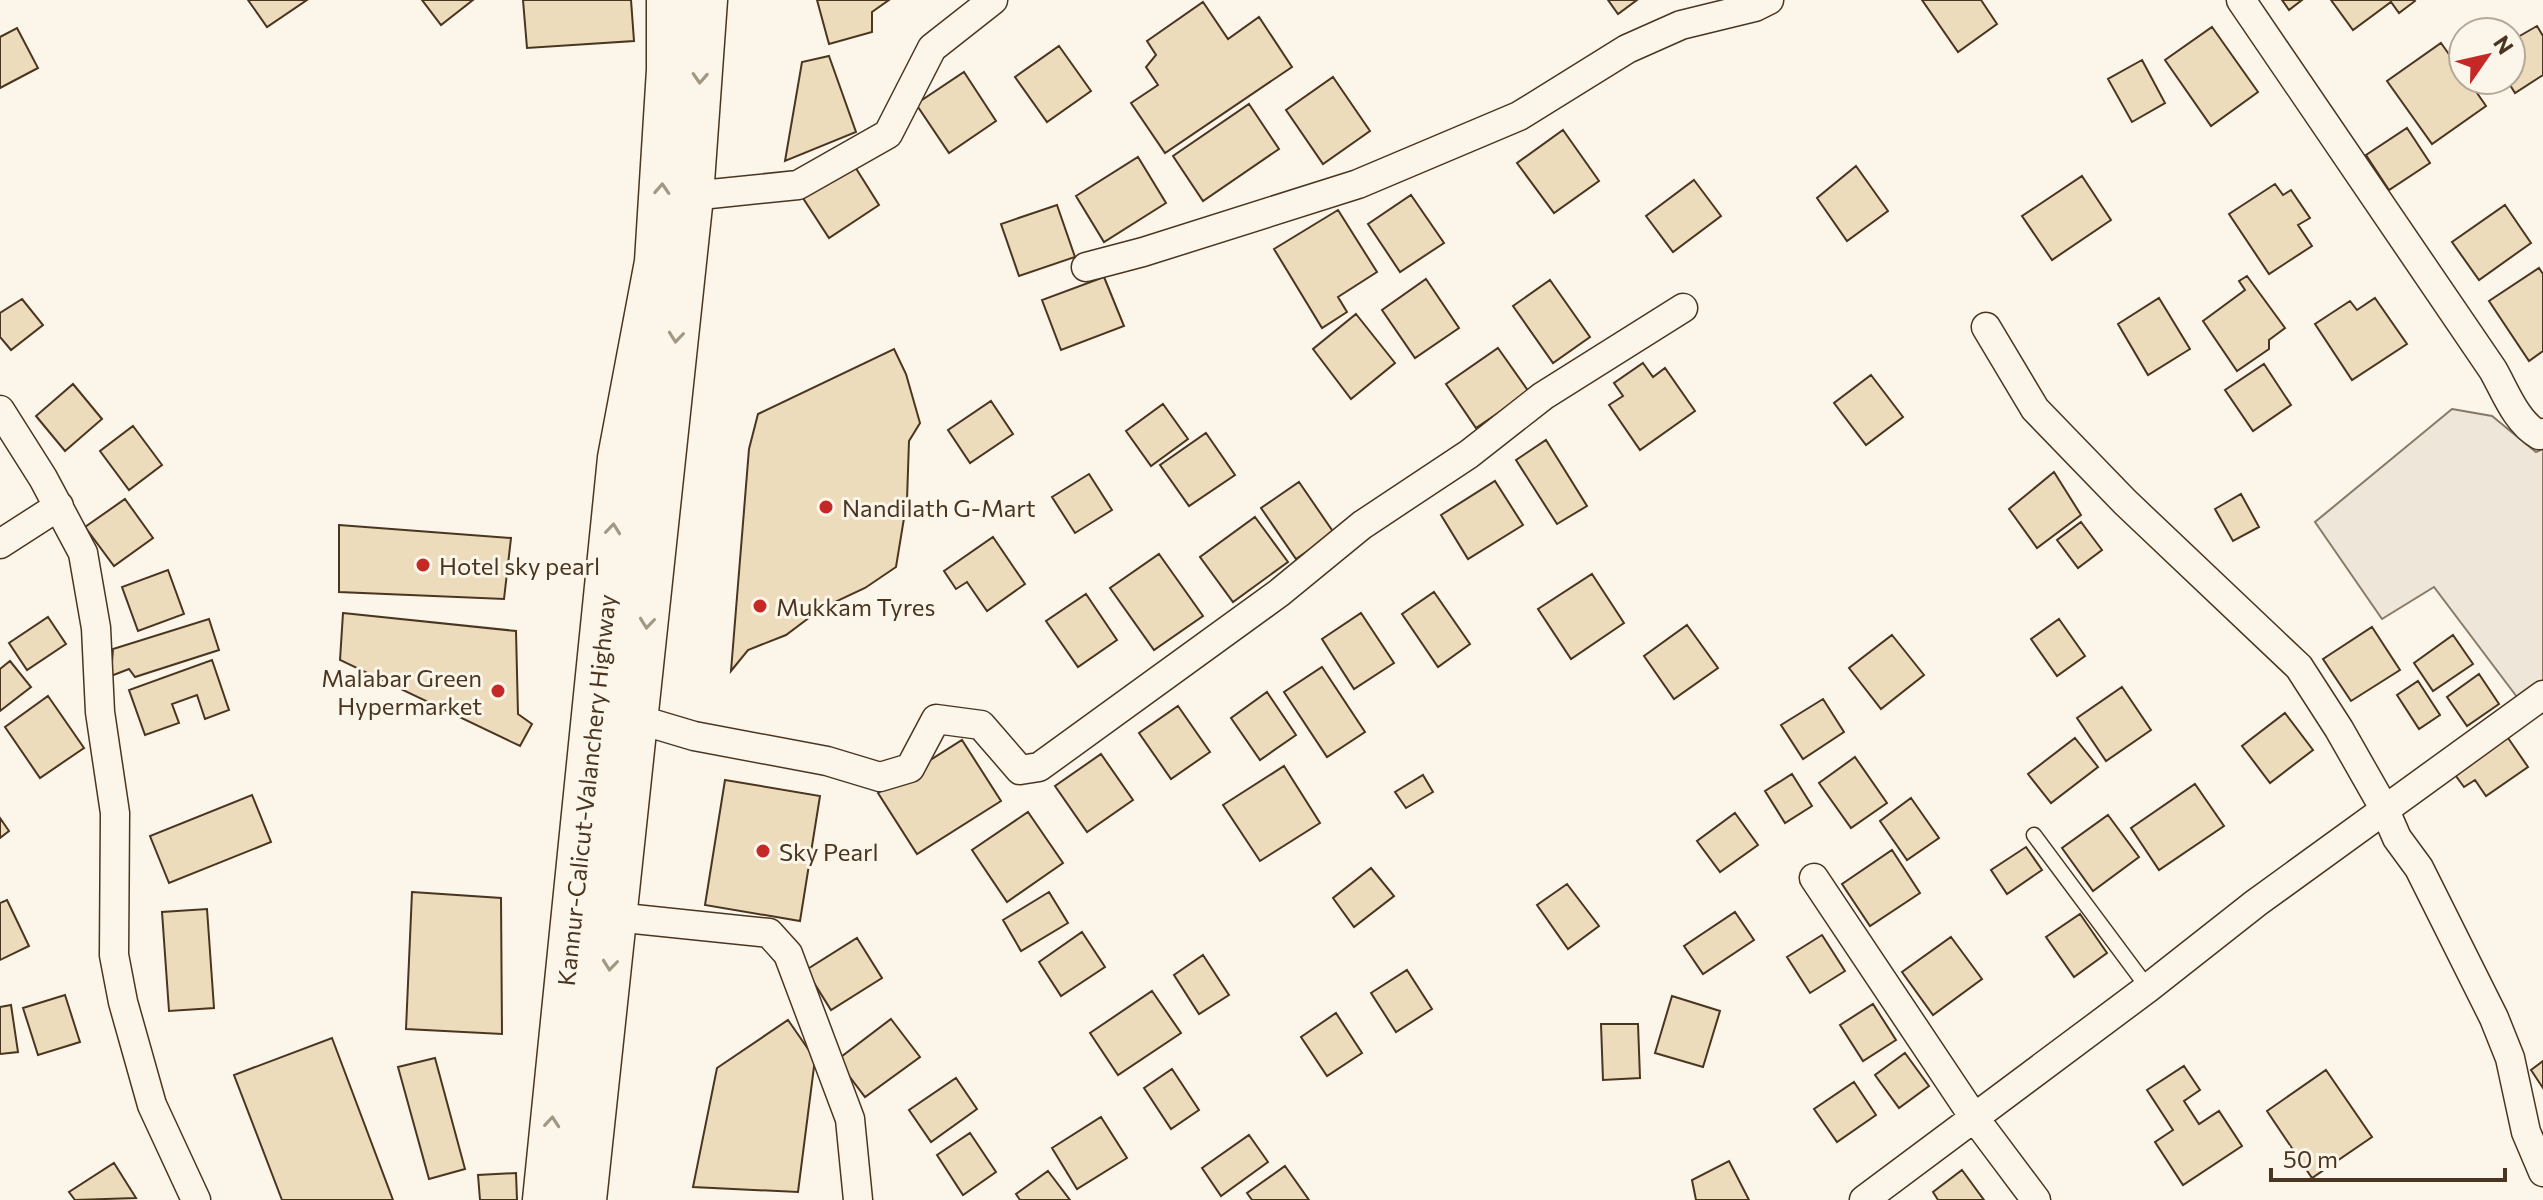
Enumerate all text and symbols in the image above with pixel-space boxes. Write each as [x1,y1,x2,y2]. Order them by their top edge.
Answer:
north arrow [2447,16,2527,96]
text: N [2488,30,2520,59]
one-way arrow [692,72,709,85]
one-way arrow [653,182,670,195]
one-way arrow [668,331,685,344]
place label: Nandilath G-Mart [842,493,1036,522]
marker: Nandilath G-Mart [817,498,835,516]
one-way arrow [604,522,621,535]
place label: Hotel sky pearl [439,551,600,580]
marker: Hotel sky pearl [414,556,432,574]
place label: Mukkam Tyres [776,592,935,621]
street label: Kannur-Calicut-Valanchery Highway [551,593,621,987]
marker: Mukkam Tyres [751,597,769,615]
one-way arrow [638,617,655,630]
place label: Malabar Green Hypermarket [321,663,482,720]
marker: Malabar Green Hypermarket [489,682,507,700]
place label: Sky Pearl [779,837,879,866]
marker: Sky Pearl [754,842,772,860]
one-way arrow [601,959,618,972]
one-way arrow [543,1115,560,1128]
scale bar [2271,1132,2505,1182]
text: 50 m [2283,1144,2338,1173]

